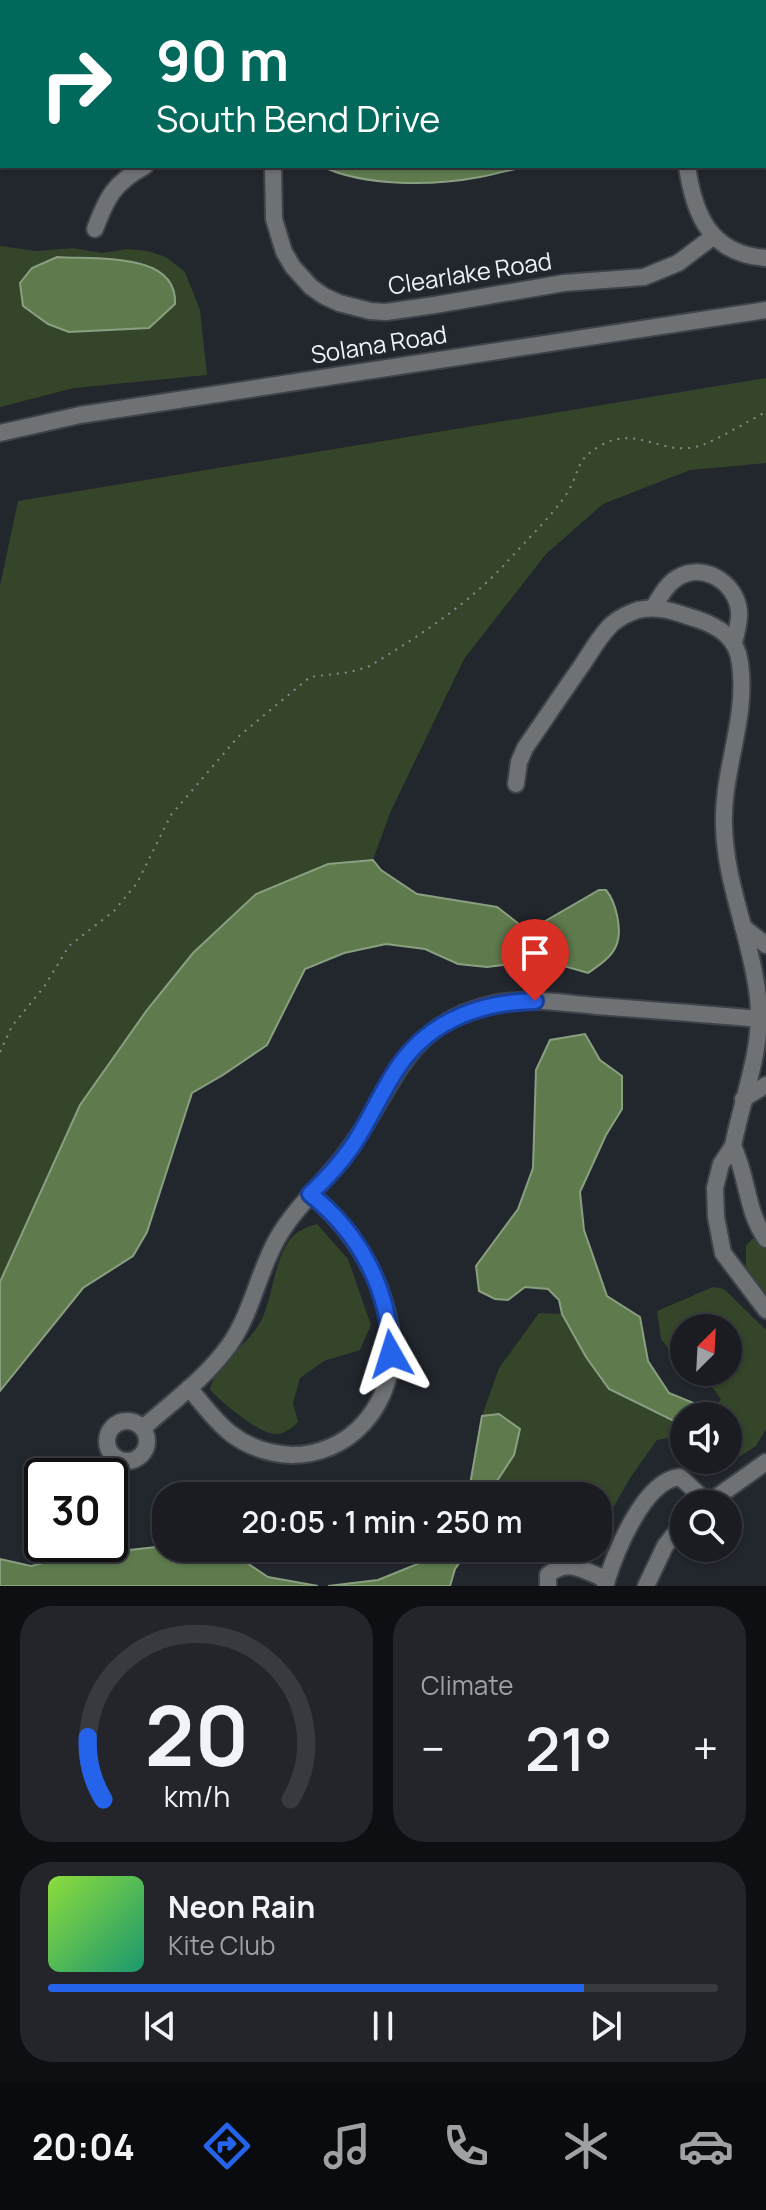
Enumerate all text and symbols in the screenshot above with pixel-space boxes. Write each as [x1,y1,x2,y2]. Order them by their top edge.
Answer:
text: 90 m [156,21,289,98]
icon: right [24,32,128,136]
text: South Bend Drive [156,94,440,143]
street label: Clearlake Road [386,243,554,302]
street label: Solana Road [308,316,449,371]
pin [501,919,569,1001]
icon: arrive [513,931,557,975]
position arrow [349,1312,433,1396]
north arrow [670,1314,742,1386]
map controls [670,1314,742,1562]
button: sound [670,1402,742,1474]
speed limit sign: 30 [24,1458,128,1562]
button: search [670,1490,742,1562]
text: 20:05 · 1 min · 250 m [241,1501,523,1542]
text: Climate [421,1667,513,1703]
text: 20 [144,1677,249,1791]
text: 21° [525,1707,612,1789]
text: − [421,1718,445,1778]
text: + [693,1718,718,1778]
text: km/h [163,1777,230,1816]
text: Neon Rain [168,1886,315,1927]
text: Kite Club [168,1927,275,1963]
icon: previous [138,2004,182,2048]
icon: pause [361,2004,405,2048]
icon: next [584,2004,628,2048]
icon: directions [199,2118,255,2174]
icon: music [319,2118,375,2174]
icon: phone [438,2118,494,2174]
icon: climate [558,2118,614,2174]
icon: car [678,2118,734,2174]
text: 20:04 [32,2122,135,2171]

